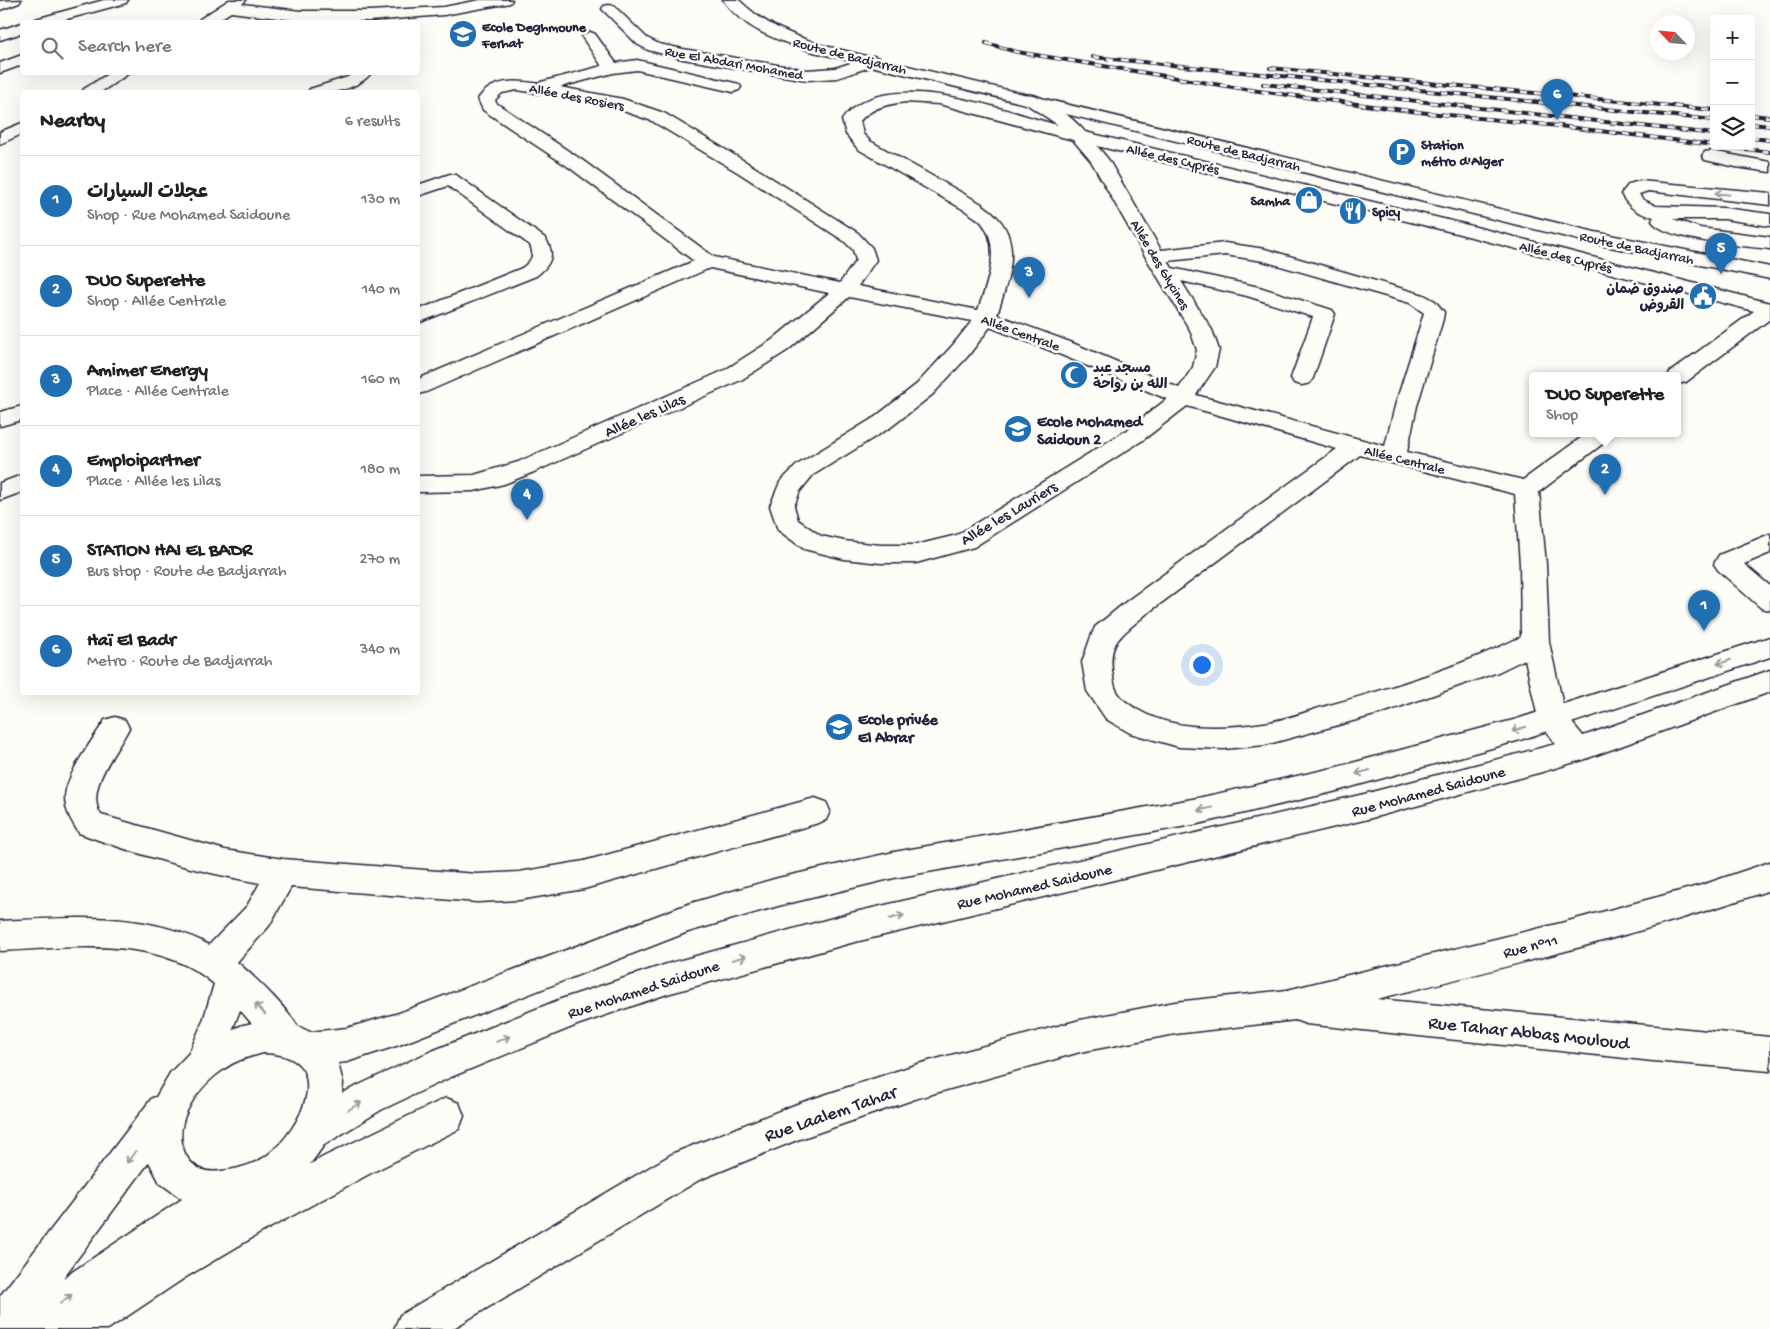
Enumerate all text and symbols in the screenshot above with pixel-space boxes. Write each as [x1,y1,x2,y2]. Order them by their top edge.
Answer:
north arrow [1650,15,1695,60]
map controls [1710,15,1755,150]
button: + [1710,15,1755,60]
school or university icon: Ecole Deghmoune Ferhat [448,19,478,49]
search box [20,20,420,75]
place label: Ecole Deghmoune Ferhat [481,20,587,53]
icon: search [38,34,66,62]
street label: Route de Badjarrah [791,35,908,80]
text: Search here [78,36,172,59]
street label: Rue El Abdari Mohamed [663,44,806,85]
button: − [1710,60,1755,105]
pin: 6 [1541,79,1573,120]
street label: Allée des Rosiers [528,81,626,116]
button: layers [1710,105,1755,150]
text: Nearby [40,110,105,135]
text: 6 results [345,113,400,132]
street label: Route de Badjarrah [1185,132,1302,177]
parking icon: Station métro d'Alger [1387,137,1417,167]
place label: Station métro d'Alger [1421,138,1505,171]
street label: Allée des Cyprés [1124,141,1221,180]
text: عجلات السيارات [87,182,208,205]
shop icon: Samha [1294,185,1324,215]
one-way arrow [1714,189,1730,198]
text: 1 [53,191,59,210]
text: 130 m [361,191,400,210]
place label: Samha [1251,194,1291,211]
restaurant icon: Spicy [1338,196,1368,226]
place label: Spicy [1372,205,1400,222]
text: Shop · Rue Mohamed Saidoune [87,207,290,226]
street label: Allée des Glycines [1125,217,1193,314]
street label: Route de Badjarrah [1578,229,1696,270]
pin: 5 [1705,233,1737,274]
street label: Allée des Cyprés [1517,239,1614,278]
pin: 3 [1013,257,1045,298]
text: DUO Superette [87,270,205,293]
text: 2 [52,281,60,300]
text: 140 m [362,281,400,300]
public building icon: صندوق ضمان القروض [1688,281,1718,311]
place label: صندوق ضمان القروض [1606,282,1684,315]
text: Shop · Allée Centrale [87,293,226,312]
street label: Allée Centrale [979,312,1062,357]
text: Amimer Energy [87,360,208,383]
mosque icon: مسجد عبد الله بن رواحة [1059,360,1089,390]
place label: مسجد عبد الله بن رواحة [1093,361,1168,394]
text: 3 [52,371,60,390]
text: 160 m [361,371,400,390]
popup [1529,372,1681,437]
text: Place · Allée Centrale [87,383,229,402]
text: DUO Superette [1546,384,1664,407]
street label: Allée les Lilas [602,391,690,443]
text: Shop [1546,407,1578,426]
school or university icon: Ecole Mohamed Saidoun 2 [1003,414,1033,444]
place label: Ecole Mohamed Saidoun 2 [1037,414,1144,451]
street label: Allée Centrale [1362,443,1447,480]
text: Emploipartner [87,450,200,473]
pin: 2 [1589,454,1621,495]
text: 4 [52,461,60,480]
text: 180 m [361,461,400,480]
text: Place · Allée les Lilas [87,473,220,492]
street label: Allée les Lauriers [958,478,1063,551]
pin: 4 [511,479,543,520]
text: STATION HAI EL BADR [87,540,252,563]
text: 5 [52,551,60,570]
text: 270 m [360,551,400,570]
text: Bus stop · Route de Badjarrah [87,563,287,582]
pin: 1 [1688,590,1720,631]
text: Haï El Badr [87,630,176,653]
text: 6 [52,641,60,660]
text: 340 m [360,641,400,660]
your location [1189,652,1215,678]
text: Metro · Route de Badjarrah [87,653,272,672]
one-way arrow [1716,658,1732,667]
school or university icon: Ecole privée El Abrar [824,712,854,742]
place label: Ecole privée El Abrar [858,712,939,749]
one-way arrow [1512,725,1528,734]
street label: Rue Mohamed Saidoune [1350,764,1509,823]
one-way arrow [1355,768,1371,777]
one-way arrow [1197,805,1213,814]
street label: Rue Mohamed Saidoune [955,861,1115,915]
one-way arrow [888,912,904,921]
street label: Rue n°11 [1502,932,1560,964]
one-way arrow [731,952,747,962]
street label: Rue Mohamed Saidoune [566,958,723,1025]
one-way arrow [254,1003,266,1015]
street label: Rue Tahar Abbas Mouloud [1427,1012,1632,1057]
one-way arrow [495,1033,510,1043]
street label: Rue Laalem Tahar [762,1081,903,1149]
one-way arrow [348,1100,362,1110]
one-way arrow [126,1150,137,1163]
one-way arrow [59,1293,72,1304]

